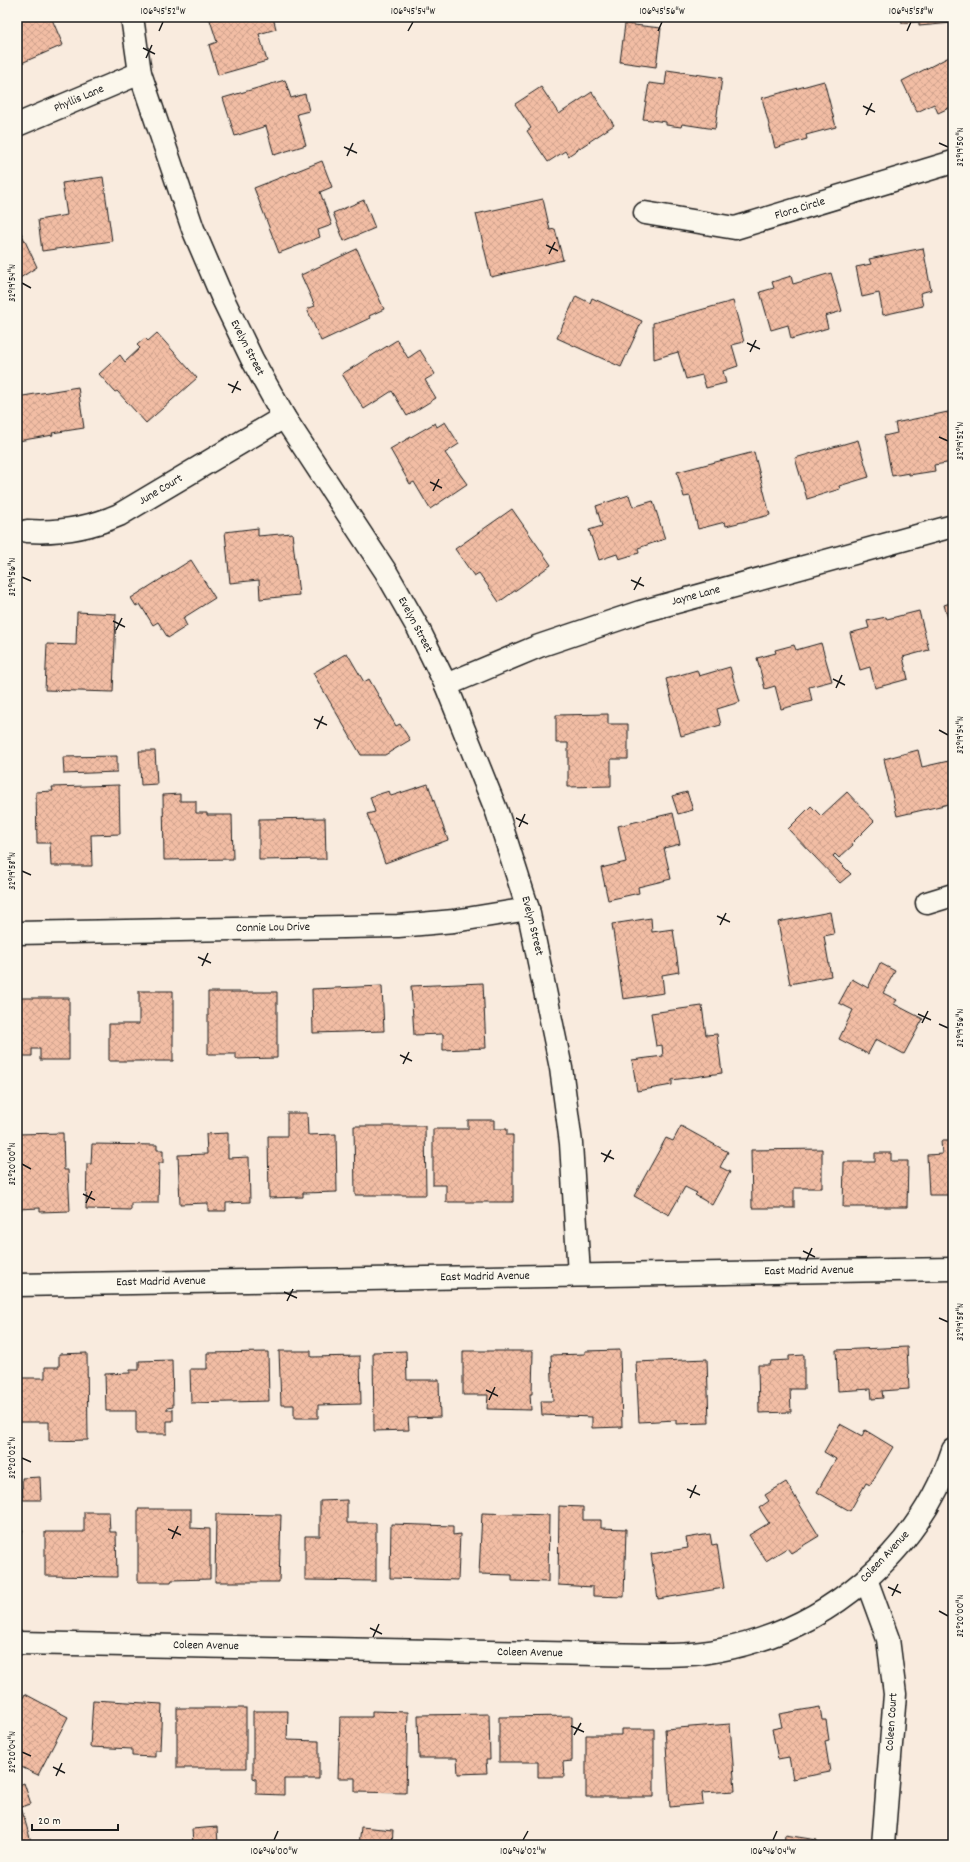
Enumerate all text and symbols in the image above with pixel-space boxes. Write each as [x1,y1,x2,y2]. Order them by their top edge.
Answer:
text: 106°45'52"W [141,5,186,19]
text: 106°45'54"W [391,5,436,19]
text: 106°45'56"W [639,5,685,19]
text: 106°45'58"W [889,5,933,19]
street label: Phyllis Lane [51,81,107,117]
text: 32°19'50"N [954,127,968,167]
street label: Flora Circle [773,193,827,225]
text: 32°19'54"N [6,264,20,302]
street label: Evelyn Street [226,317,269,379]
text: 32°19'52"N [954,422,968,460]
street label: June Court [136,470,187,510]
text: 32°19'56"N [6,558,20,596]
street label: Jayne Lane [670,581,722,611]
street label: Evelyn Street [393,594,437,656]
text: 32°19'54"N [954,716,968,754]
text: 32°19'58"N [6,852,20,890]
street label: Evelyn Street [516,894,548,958]
street label: Connie Lou Drive [236,919,310,937]
text: 32°19'56"N [954,1009,968,1047]
text: 32°20'00"N [6,1142,20,1186]
street label: East Madrid Avenue [764,1262,854,1280]
street label: East Madrid Avenue [440,1268,530,1286]
street label: East Madrid Avenue [116,1273,206,1291]
text: 32°19'58"N [954,1303,968,1341]
text: 32°20'02"N [6,1437,20,1479]
street label: Coleen Avenue [856,1527,914,1587]
text: 32°20'00"N [954,1594,968,1638]
street label: Coleen Avenue [173,1637,239,1655]
street label: Coleen Avenue [497,1644,563,1662]
street label: Coleen Court [881,1692,903,1752]
text: 32°20'04"N [6,1731,20,1773]
scale bar [32,1806,118,1832]
text: 20 m [38,1813,61,1830]
text: 106°46'00"W [251,1845,298,1859]
text: 106°46'02"W [500,1845,546,1859]
text: 106°46'04"W [750,1845,796,1859]

